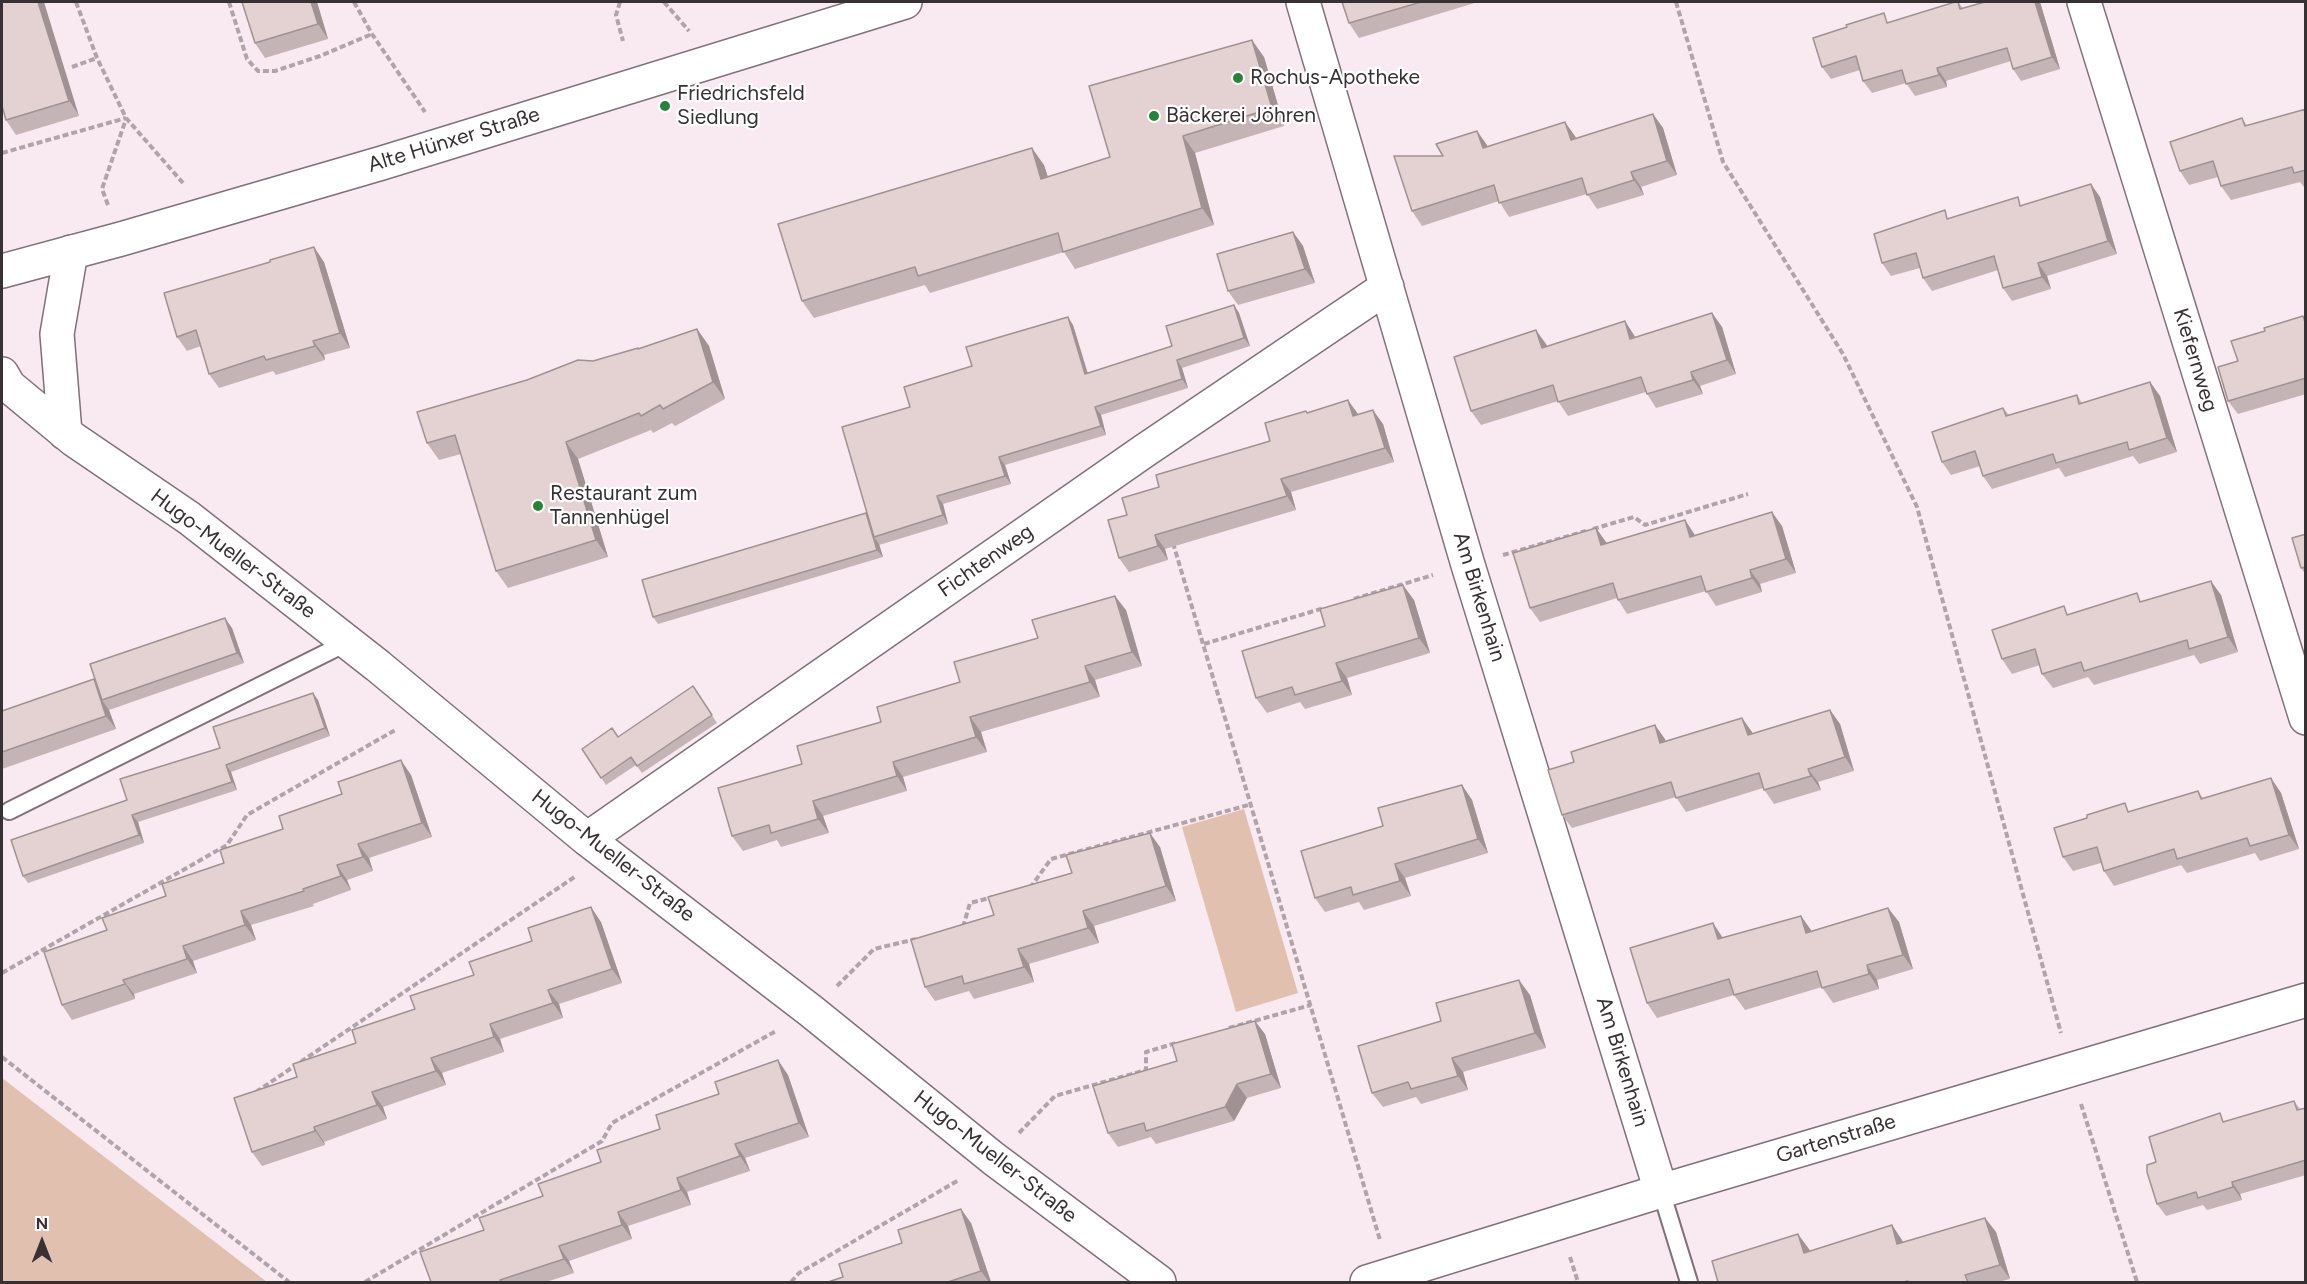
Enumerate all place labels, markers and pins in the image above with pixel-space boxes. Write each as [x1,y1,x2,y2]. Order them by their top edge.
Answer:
place label: Rochus-Apotheke [1250,65,1420,91]
marker: Rochus-Apotheke [1231,71,1245,85]
place label: Friedrichsfeld Siedlung [677,81,805,131]
marker: Friedrichsfeld Siedlung [658,99,672,113]
place label: Bäckerei Jöhren [1166,103,1316,129]
marker: Bäckerei Jöhren [1147,109,1161,123]
place label: Restaurant zum Tannenhügel [550,481,697,531]
marker: Restaurant zum Tannenhügel [531,499,545,513]

